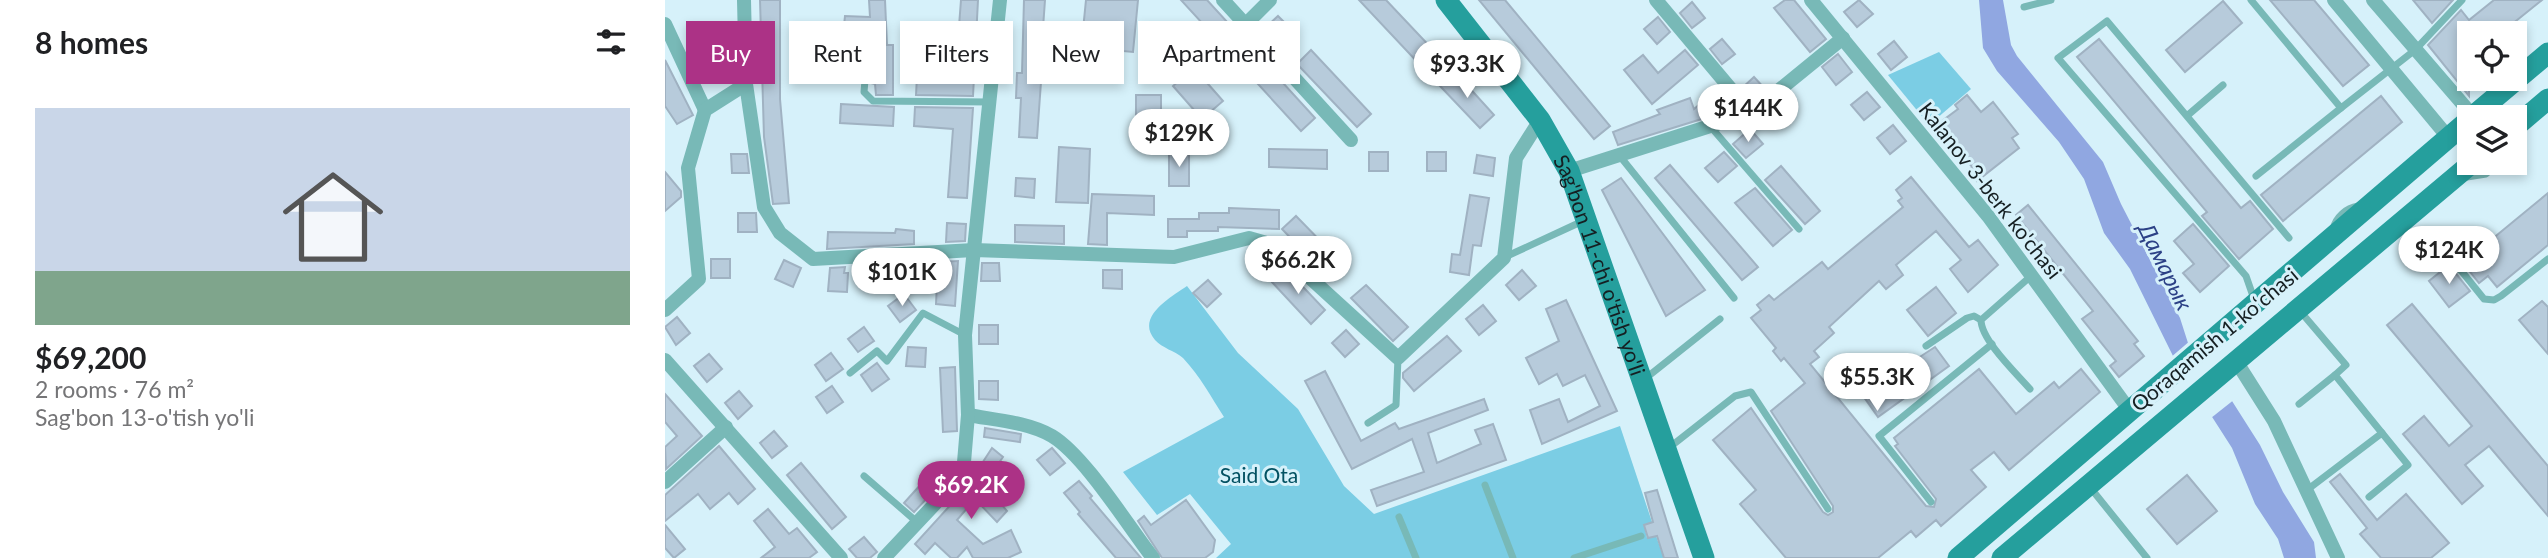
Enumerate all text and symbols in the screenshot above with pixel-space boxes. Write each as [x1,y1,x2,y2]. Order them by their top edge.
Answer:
chip: Buy [686,21,775,84]
chip: Rent [789,21,886,84]
chip: Filters [900,21,1013,84]
chip: New [1027,21,1124,84]
chip: Apartment [1138,21,1300,84]
map controls [2457,21,2527,175]
button: locate [2457,21,2527,91]
icon: filters [592,23,630,61]
text: 8 homes [35,24,148,60]
pin: $93.3K [1410,41,1524,100]
text: $93.3K [1430,49,1504,77]
pin: $144K [1699,85,1797,144]
text: $144K [1713,93,1783,121]
street label: Kalanov 3-berk ko'chasi [1914,97,2068,283]
button: layers [2457,105,2527,175]
pin: $129K [1130,110,1228,169]
text: $129K [1144,118,1214,146]
street label: Sag'bon 11-chi o'tish yo'li [1549,150,1652,378]
icon: home [270,154,396,280]
water label: Дамарык [2132,216,2199,314]
pin: $124K [2400,226,2498,286]
text: $124K [2414,235,2484,263]
pin: $66.2K [1241,236,1355,296]
text: $66.2K [1261,245,1335,273]
pin: $101K [853,248,951,308]
text: $101K [867,257,937,285]
street label: Qoraqamish 1-koʻchasi [2126,262,2302,416]
text: $69,200 [35,339,146,375]
pin: $55.3K [1820,354,1934,413]
text: $55.3K [1840,362,1914,390]
text: 2 rooms · 76 m² [35,375,194,403]
text: Sag'bon 13-o'tish yo'li [35,403,255,431]
pin: $69.2K [914,462,1028,521]
park label: Said Ota [1220,462,1298,487]
text: $69.2K [934,470,1008,498]

